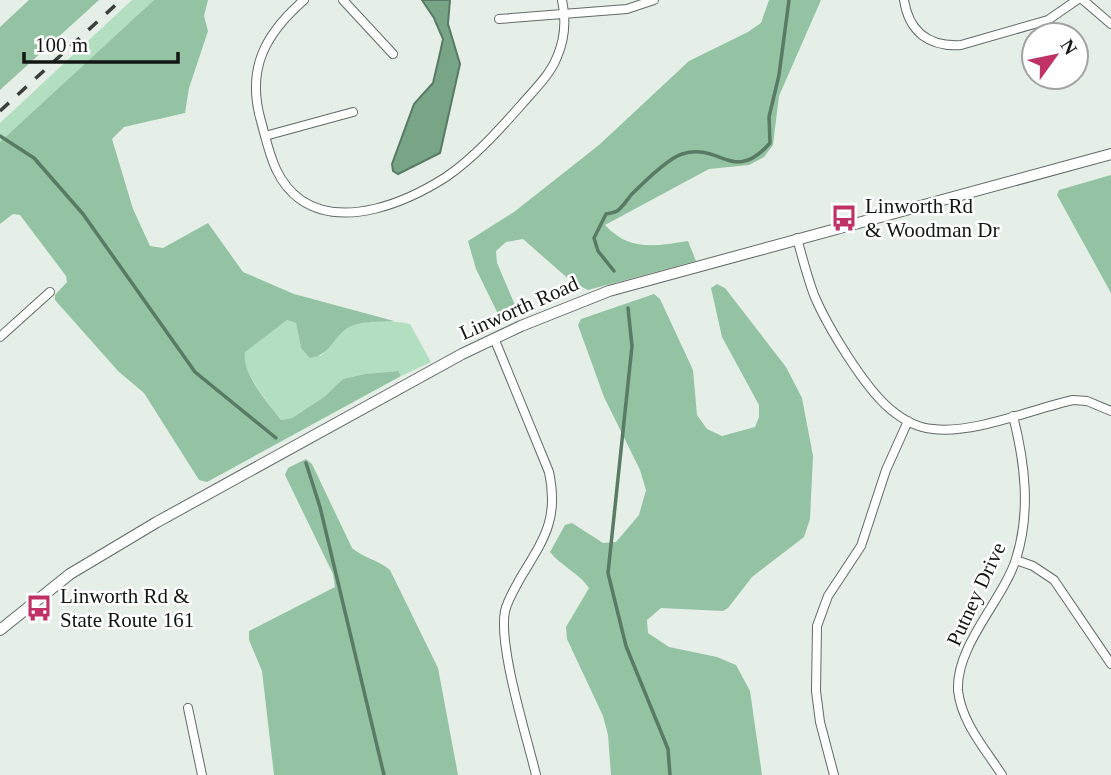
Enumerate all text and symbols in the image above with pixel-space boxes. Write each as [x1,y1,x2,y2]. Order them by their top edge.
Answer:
scale bar [24,21,178,65]
north arrow [1020,21,1090,91]
text: 100 m [35,33,88,57]
text: N [1056,36,1082,59]
place label: Linworth Rd & Woodman Dr [865,194,999,242]
bus stop icon: Linworth Rd & Woodman Dr [829,203,859,233]
street label: Linworth Road [456,271,583,345]
street label: Putney Drive [942,538,1010,650]
place label: Linworth Rd & State Route 161 [60,584,194,632]
bus stop icon: Linworth Rd & State Route 161 [24,593,54,623]

